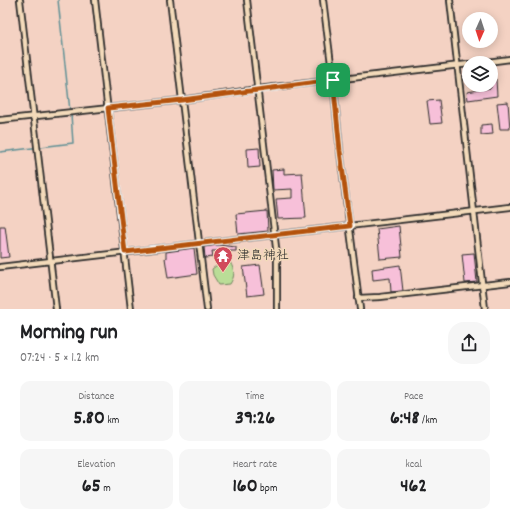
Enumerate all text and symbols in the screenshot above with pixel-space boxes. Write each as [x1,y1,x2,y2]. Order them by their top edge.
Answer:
north arrow [462,12,498,48]
map controls [462,12,498,92]
button: layers [462,56,498,92]
pin [316,63,350,97]
icon: arrive [322,69,344,91]
temple icon: 津島神社 [212,245,234,273]
place label: 津島神社 [237,247,289,266]
text: Morning run [20,318,118,349]
button: share [448,322,490,364]
text: 07:24 · 5 × 1.2 km [20,349,99,368]
text: Distance [78,389,114,405]
text: Time [246,389,264,405]
text: Pace [404,389,423,405]
text: 5.80 [73,405,105,433]
text: 39:26 [235,405,275,433]
text: 6:48 [390,405,420,433]
text: km [105,413,119,429]
text: /km [420,413,437,429]
text: Elevation [77,457,115,473]
text: Heart rate [233,457,277,473]
text: kcal [405,457,422,473]
text: 65 [82,473,101,501]
text: 160 [232,473,258,501]
text: 462 [400,473,427,501]
text: m [101,481,111,497]
text: bpm [258,481,278,497]

